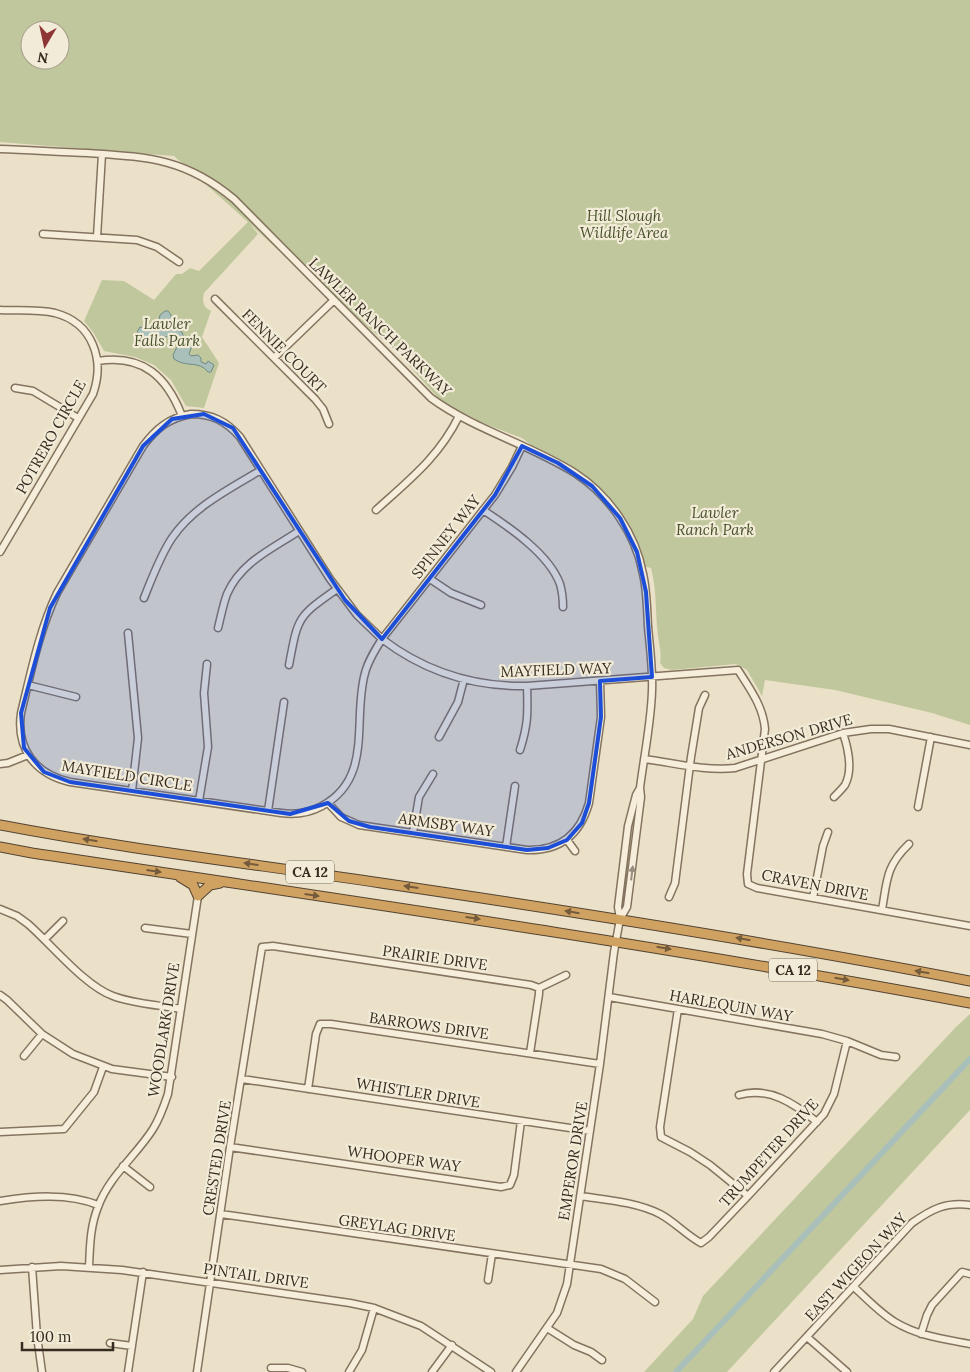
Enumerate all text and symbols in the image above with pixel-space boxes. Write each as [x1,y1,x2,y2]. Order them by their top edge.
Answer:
north arrow [20,20,70,70]
text: N [36,48,50,68]
park label: Hill Slough Wildlife Area [580,206,669,242]
street label: LAWLER RANCH PARKWAY [305,253,456,400]
street label: FENNIE COURT [238,305,331,397]
park label: Lawler Falls Park [134,314,200,350]
street label: POTRERO CIRCLE [11,376,90,497]
street label: SPINNEY WAY [407,491,484,582]
park label: Lawler Ranch Park [676,503,754,539]
street label: MAYFIELD WAY [500,658,612,681]
street label: ANDERSON DRIVE [722,709,854,764]
street label: MAYFIELD CIRCLE [60,756,194,795]
street label: ARMSBY WAY [396,808,495,841]
one-way arrow [82,836,98,844]
one-way arrow [242,859,258,867]
road number: CA 12 [286,860,334,884]
one-way arrow [628,864,636,880]
street label: CRAVEN DRIVE [760,865,870,904]
one-way arrow [147,868,163,876]
one-way arrow [403,883,419,891]
one-way arrow [304,891,320,899]
one-way arrow [564,907,580,915]
one-way arrow [465,915,481,923]
one-way arrow [735,935,751,943]
street label: PRAIRIE DRIVE [381,941,489,974]
one-way arrow [657,945,673,953]
road number: CA 12 [769,958,817,982]
street label: WOODLARK DRIVE [143,961,184,1099]
one-way arrow [914,967,930,975]
one-way arrow [834,975,849,983]
street label: HARLEQUIN WAY [668,985,795,1026]
street label: BARROWS DRIVE [368,1008,490,1043]
street label: WHISTLER DRIVE [355,1073,482,1112]
street label: TRUMPETER DRIVE [715,1095,822,1211]
street label: CRESTED DRIVE [198,1099,235,1217]
street label: EMPEROR DRIVE [554,1100,591,1222]
street label: WHOOPER WAY [346,1141,463,1176]
street label: EAST WIGEON WAY [801,1208,911,1325]
street label: GREYLAG DRIVE [337,1210,457,1245]
street label: PINTAIL DRIVE [202,1259,310,1292]
scale bar [22,1320,114,1352]
text: 100 m [30,1327,71,1346]

